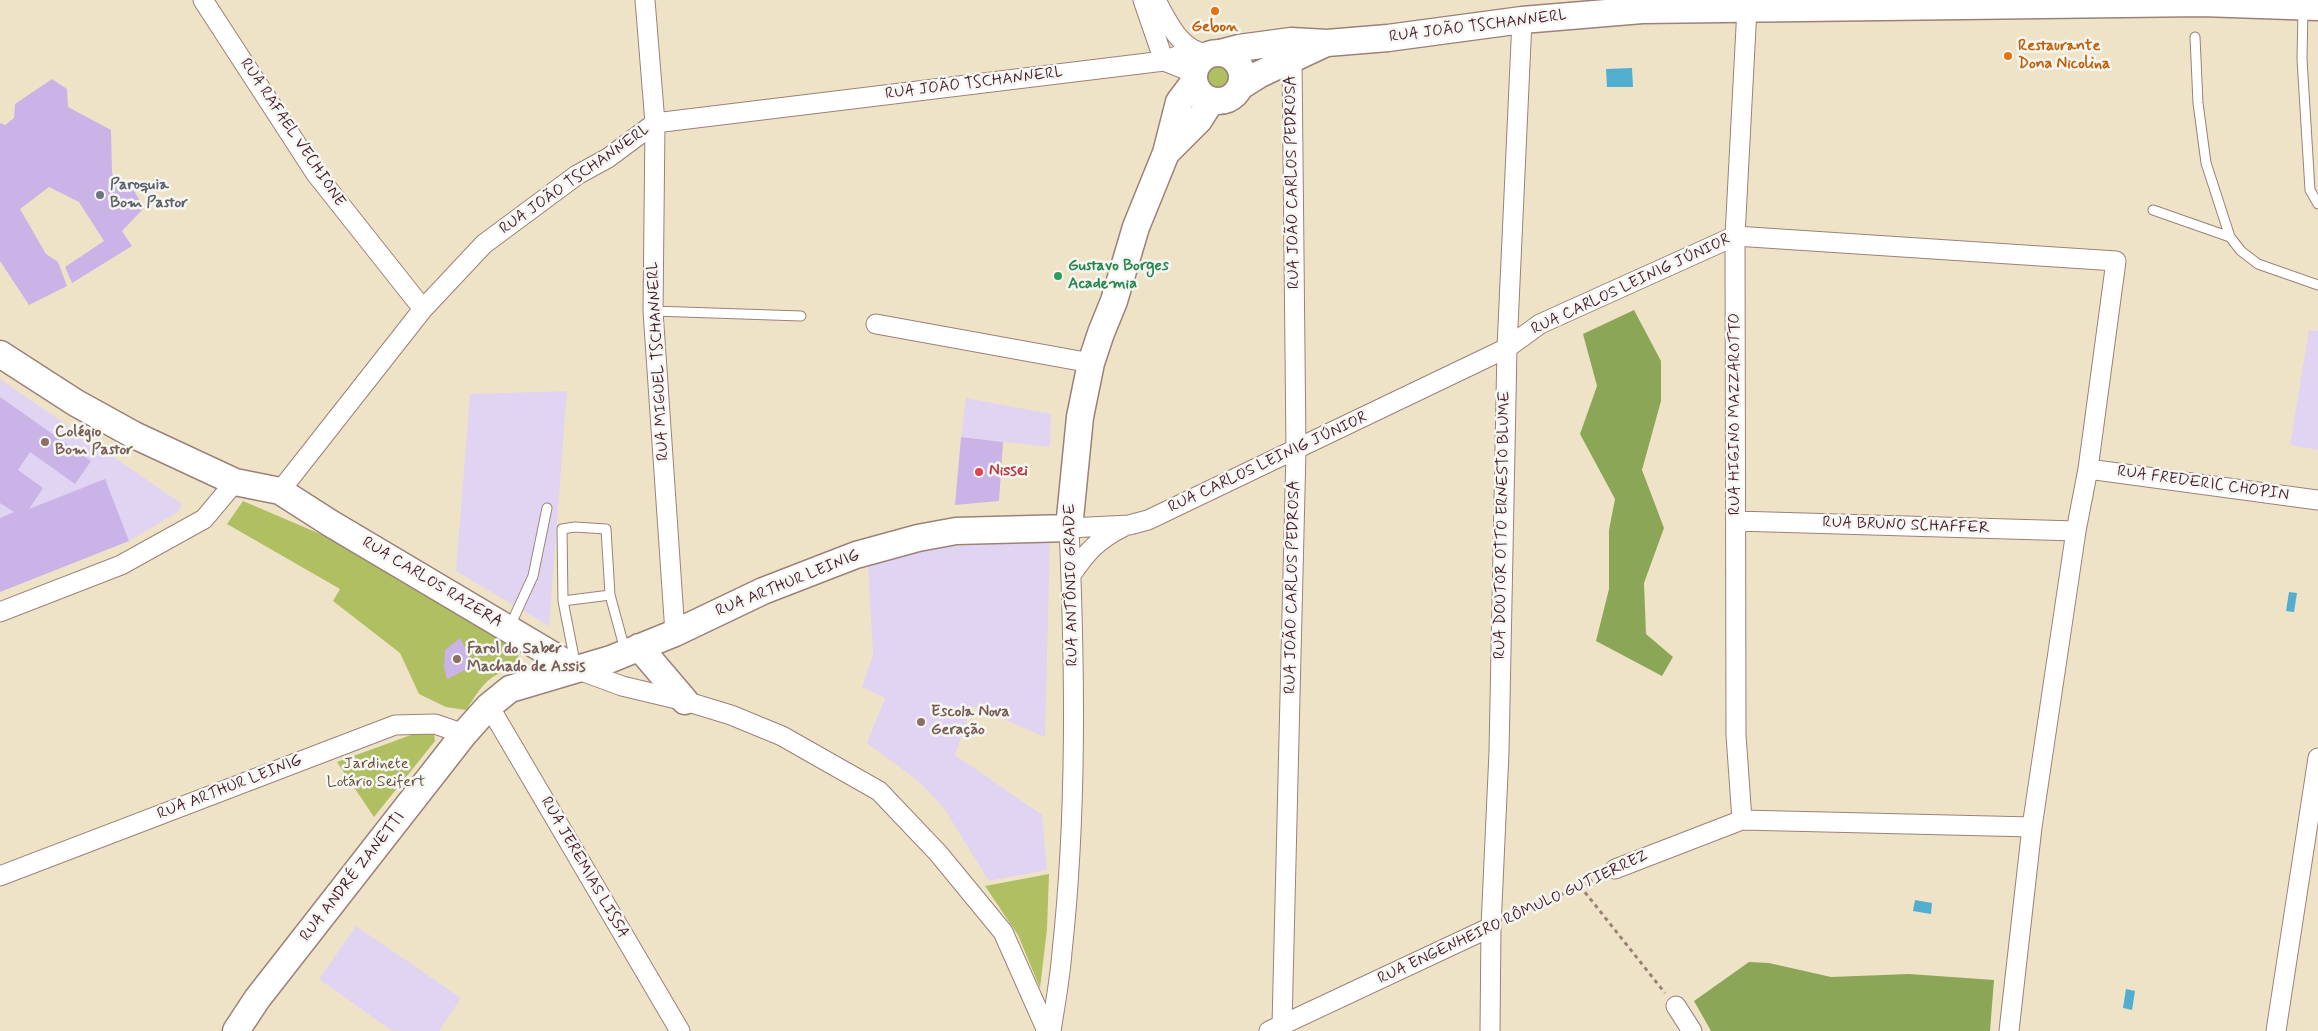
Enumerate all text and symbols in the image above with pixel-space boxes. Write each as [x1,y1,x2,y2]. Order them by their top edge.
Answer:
marker: Gebon [1209,5,1221,17]
street label: RUA JOÃO TSCHANNERL [1388,7,1568,47]
place label: Gebon [1192,18,1238,38]
place label: Restaurante Dona Nicolina [2018,37,2110,75]
marker: Restaurante Dona Nicolina [2002,50,2014,62]
street label: RUA RAFAEL VECHIONE [235,55,349,211]
street label: RUA JOÃO TSCHANNERL [884,64,1064,104]
street label: RUA JOÃO CARLOS PEDROSA [1282,75,1304,289]
street label: RUA JOÃO TSCHANNERL [496,121,654,239]
place label: Paroquia Bom Pastor [110,176,188,214]
marker: Paroquia Bom Pastor [94,189,106,201]
street label: RUA CARLOS LEINIG JÚNIOR [1528,230,1734,340]
place label: Gustavo Borges Academia [1068,257,1169,295]
street label: RUA MIGUEL TSCHANNERL [644,261,674,461]
marker: Gustavo Borges Academia [1052,270,1064,282]
street label: RUA HIGINO MAZZAROTTO [1726,313,1746,515]
street label: RUA DOUTOR OTTO ERNESTO BLUME [1491,391,1515,659]
street label: RUA CARLOS LEINIG JÚNIOR [1165,408,1371,518]
place label: Colégio Bom Pastor [55,423,133,461]
marker: Colégio Bom Pastor [39,436,51,448]
place label: Nissei [989,462,1028,482]
street label: RUA FREDERIC CHOPIN [2116,462,2290,506]
marker: Nissei [973,466,985,478]
street label: RUA JOÃO CARLOS PEDROSA [1282,480,1304,694]
street label: RUA ANTÔNIO GRADE [1061,503,1083,667]
street label: RUA BRUNO SCHAFFER [1822,513,1990,539]
street label: RUA CARLOS RAZERA [358,533,506,633]
street label: RUA ARTHUR LEINIG [713,546,863,622]
place label: Farol do Saber Machado de Assis [467,640,586,678]
marker: Farol do Saber Machado de Assis [451,653,463,665]
place label: Escola Nova Geração [931,703,1010,741]
marker: Escola Nova Geração [915,716,927,728]
street label: RUA ARTHUR LEINIG [155,752,305,824]
park label: Jardinete Lotário Seifert [327,755,425,793]
street label: RUA JEREMIAS LISSA [536,794,632,942]
street label: RUA ANDRÉ ZANETTI [296,808,410,946]
street label: RUA ENGENHEIRO RÔMULO GUTIERREZ [1375,847,1651,989]

